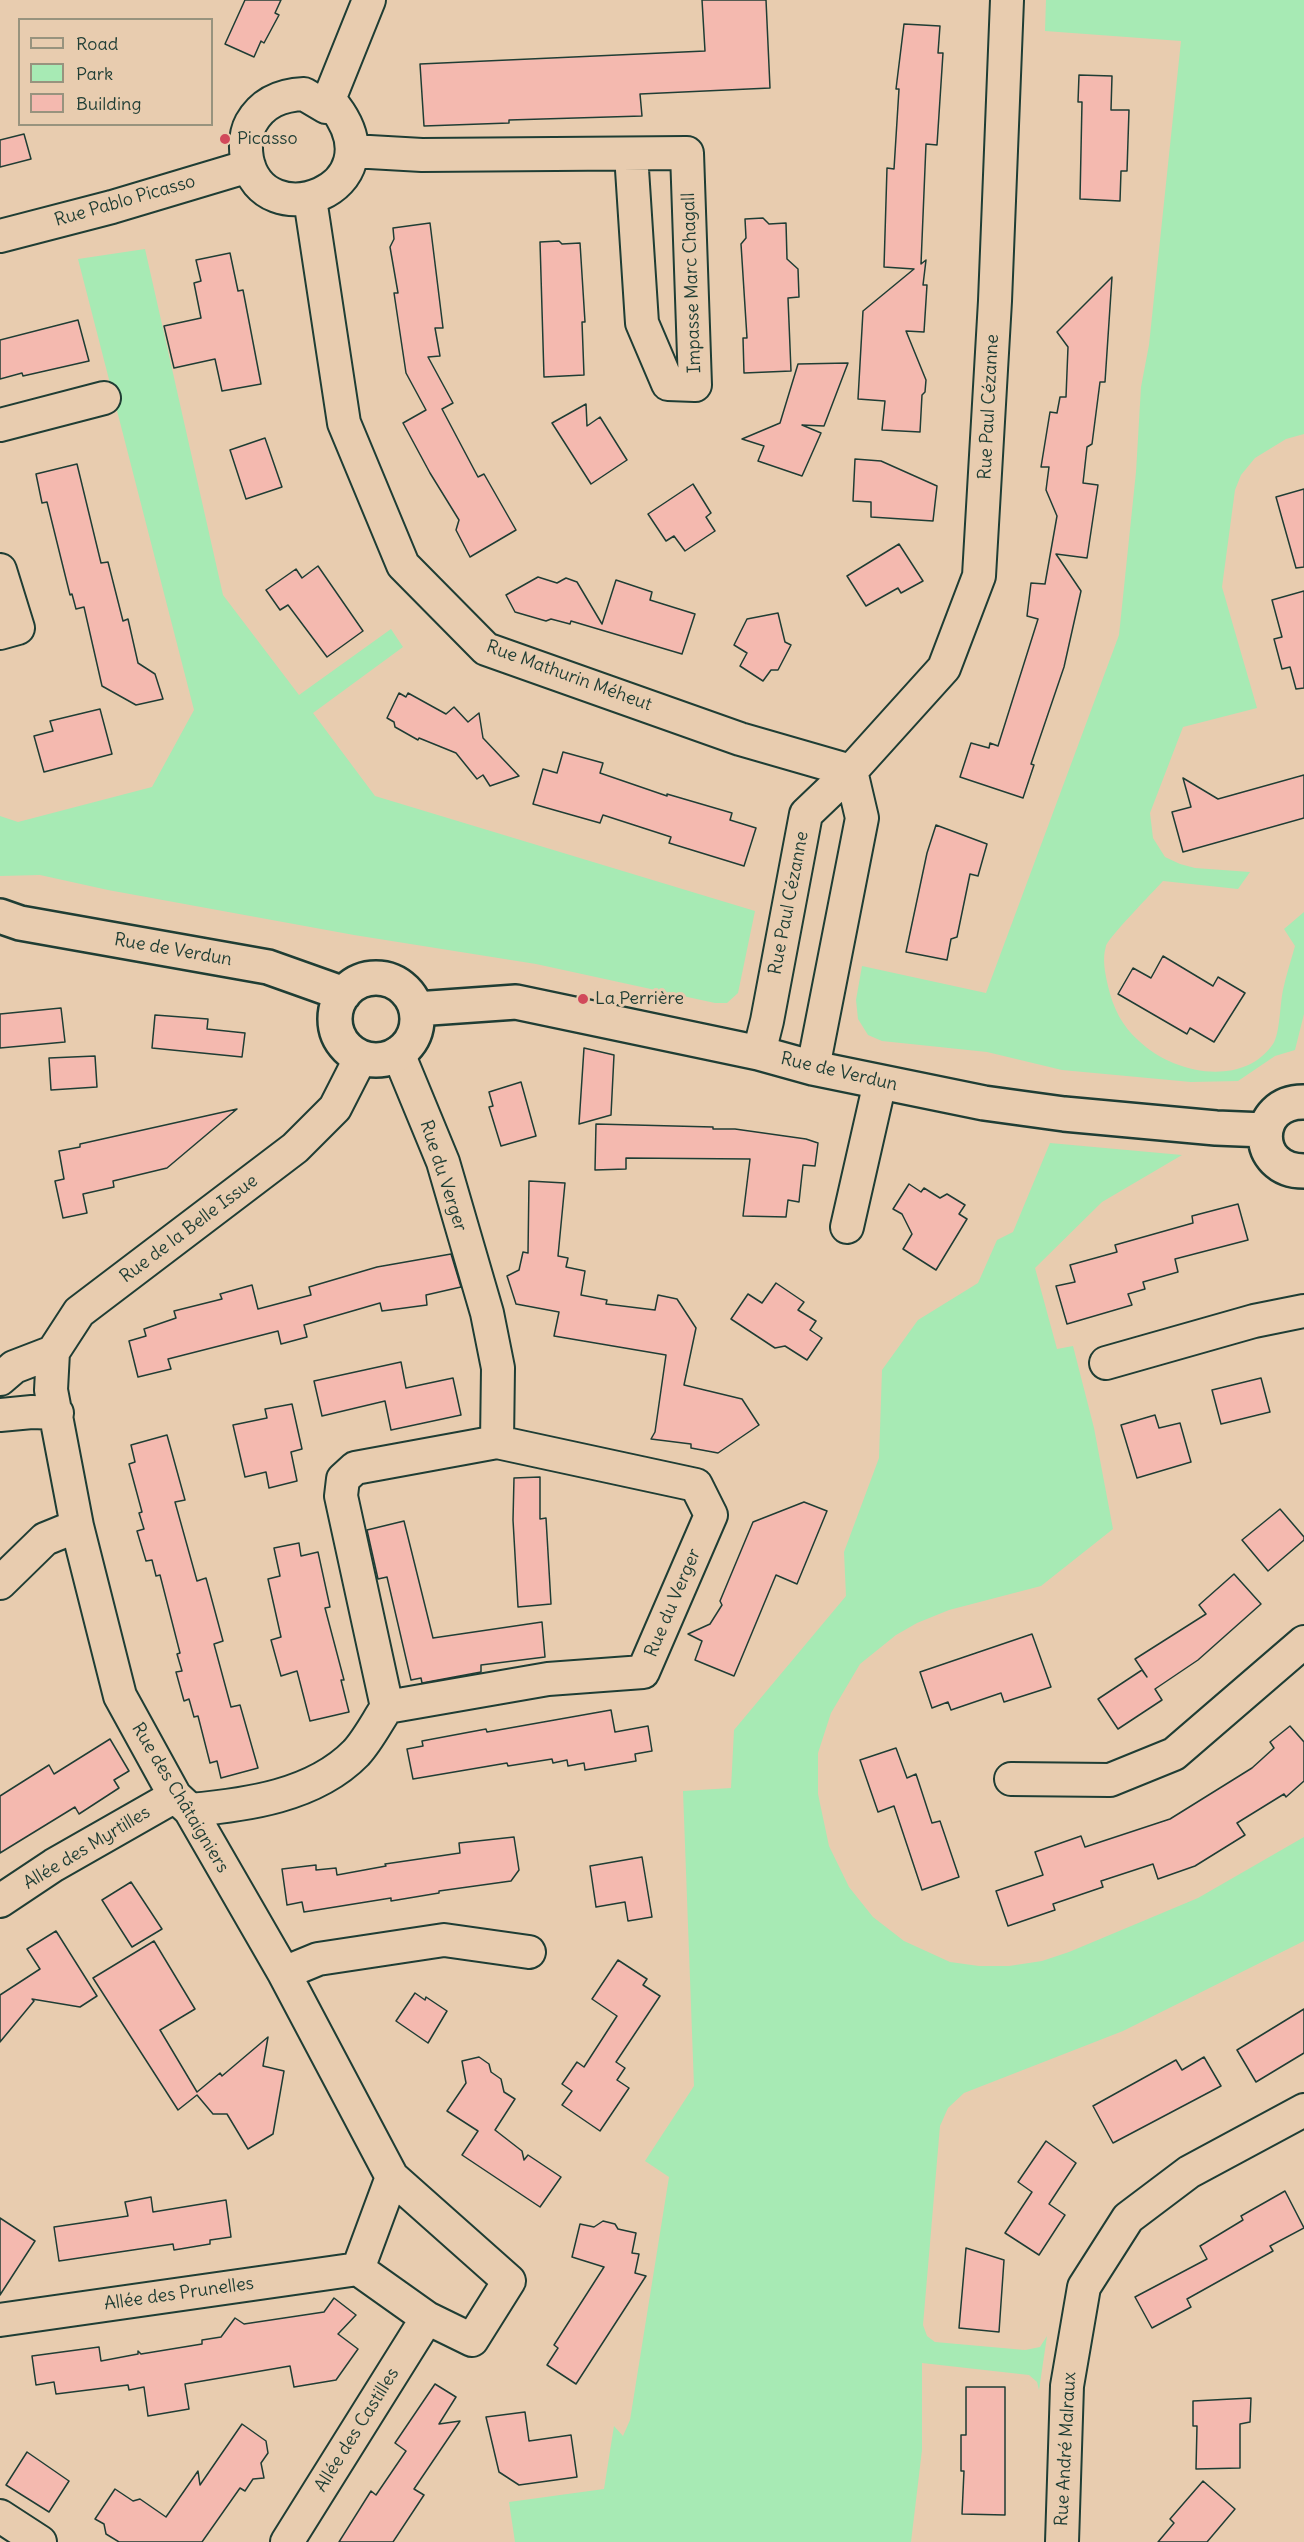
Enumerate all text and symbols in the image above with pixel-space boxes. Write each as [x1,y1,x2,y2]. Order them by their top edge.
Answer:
legend [18,18,213,126]
text: Road [76,32,118,55]
text: Park [76,62,113,85]
text: Building [76,92,141,115]
place label: Picasso [237,128,298,150]
marker: Picasso [218,132,232,146]
street label: Rue Pablo Picasso [52,171,198,231]
street label: Impasse Marc Chagall [678,192,706,374]
street label: Rue Paul Cézanne [974,334,1004,480]
street label: Rue Mathurin Méheut [483,636,655,716]
street label: Rue Paul Cézanne [765,830,813,976]
street label: Rue de Verdun [112,929,234,971]
place label: La Perrière [595,988,684,1010]
marker: La Perrière [576,992,590,1006]
street label: Rue de Verdun [779,1048,899,1096]
street label: Rue du Verger [415,1118,471,1234]
street label: Rue de la Belle Issue [116,1170,262,1288]
street label: Rue du Verger [640,1546,706,1660]
street label: Rue des Châtaigniers [127,1719,233,1877]
street label: Allée des Myrtilles [20,1802,154,1894]
street label: Allée des Prunelles [103,2273,255,2315]
street label: Allée des Castilles [310,2364,404,2496]
street label: Rue André Malraux [1051,2371,1081,2527]

